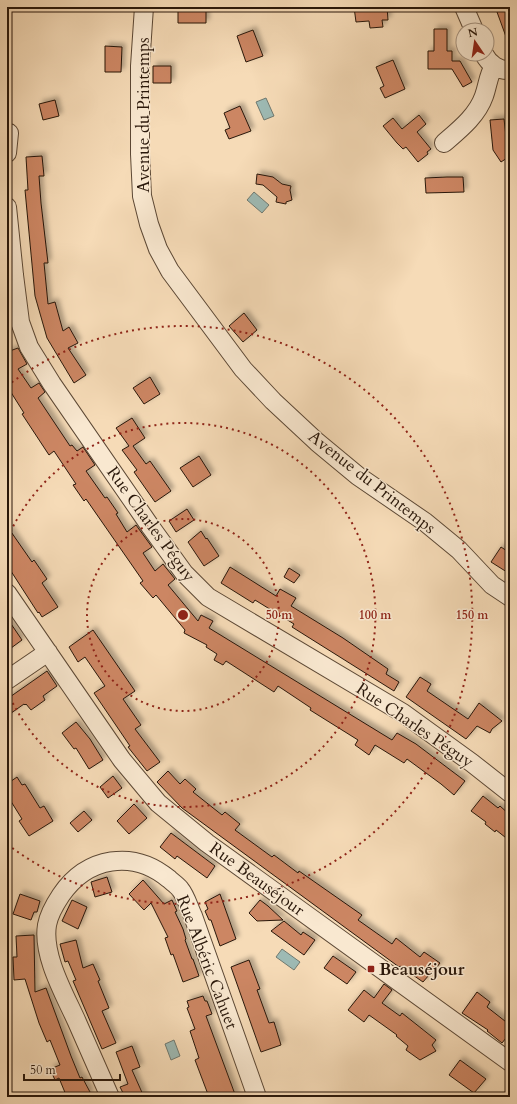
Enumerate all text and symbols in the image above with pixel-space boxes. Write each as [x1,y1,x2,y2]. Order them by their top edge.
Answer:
north arrow [455,22,495,62]
text: N [467,24,480,41]
street label: Avenue du Printemps [132,37,155,193]
street label: Avenue du Printemps [304,425,441,539]
street label: Rue Charles Péguy [101,462,201,586]
text: 50 m [266,607,293,623]
text: 100 m [359,607,392,623]
text: 150 m [456,607,489,623]
centre of rings [176,608,190,622]
street label: Rue Charles Péguy [352,677,478,773]
street label: Rue Beauséjour [205,837,310,922]
street label: Rue Albéric Cahuet [171,892,243,1033]
place label: Beauséjour [379,958,465,981]
marker: Beauséjour [366,964,376,974]
scale bar [24,1056,120,1082]
text: 50 m [30,1062,57,1078]

